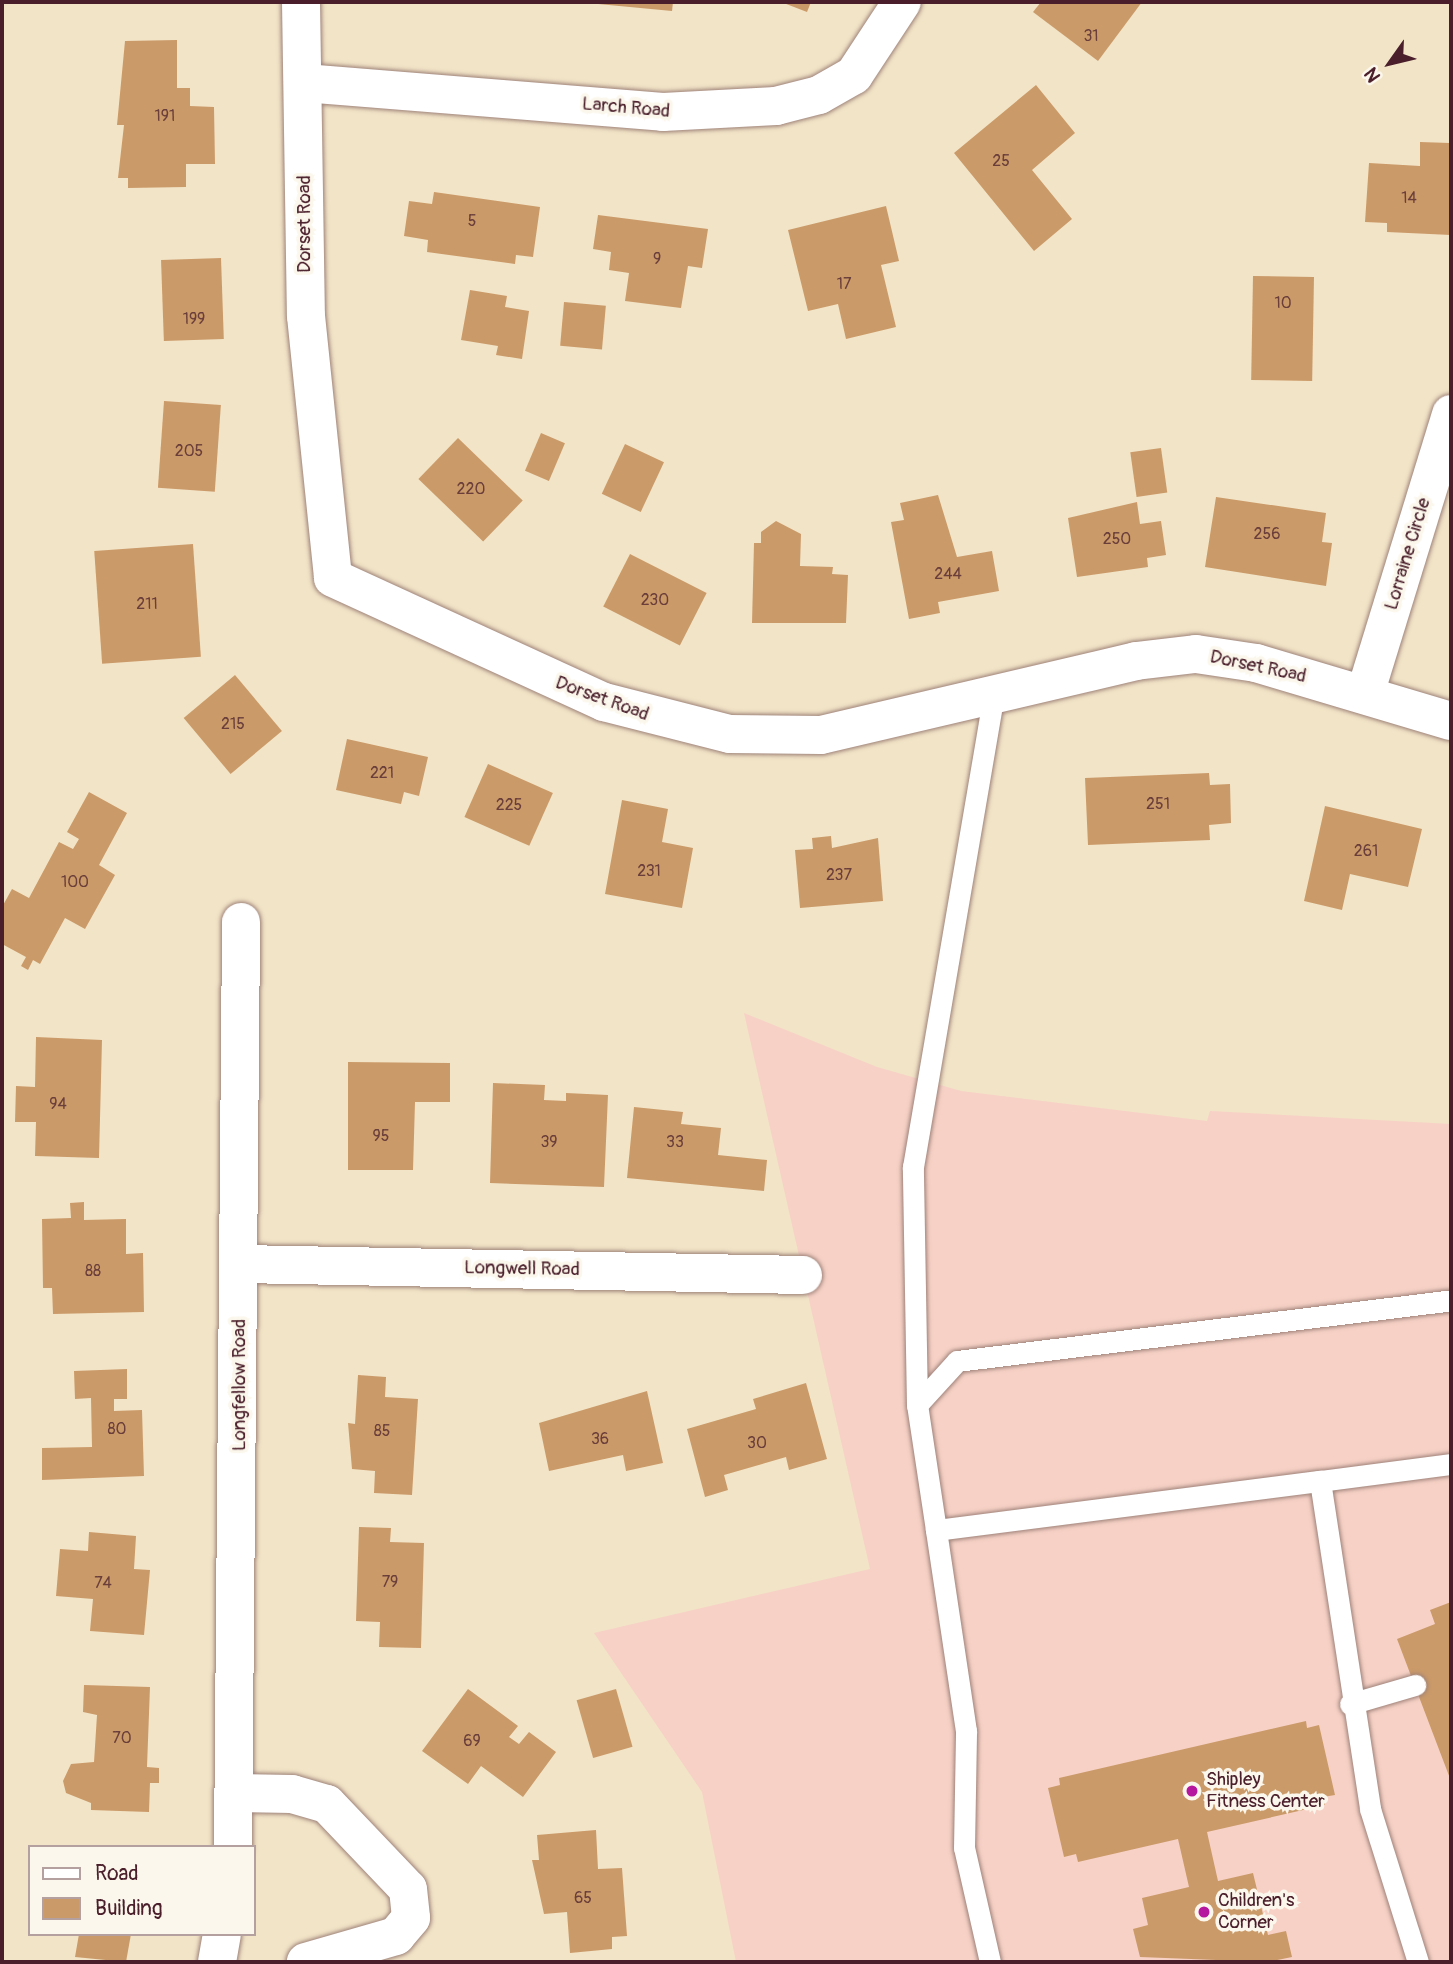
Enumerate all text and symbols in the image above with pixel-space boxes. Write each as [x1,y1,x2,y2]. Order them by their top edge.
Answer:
house number: 31 [1083,26,1099,46]
north arrow [1355,28,1425,98]
text: N [1359,63,1386,87]
street label: Larch Road [581,93,671,123]
house number: 191 [155,106,175,126]
house number: 25 [992,151,1010,171]
street label: Dorset Road [294,175,316,273]
house number: 14 [1401,188,1417,208]
house number: 5 [468,211,476,231]
house number: 9 [653,249,661,269]
house number: 17 [837,274,851,294]
house number: 10 [1274,293,1292,313]
house number: 199 [183,309,205,329]
house number: 205 [175,441,203,461]
house number: 220 [457,479,485,499]
street label: Lorraine Circle [1380,495,1436,613]
house number: 256 [1254,524,1280,544]
house number: 250 [1103,529,1131,549]
house number: 244 [934,564,962,584]
house number: 230 [641,590,669,610]
house number: 211 [136,594,158,614]
street label: Dorset Road [1208,646,1308,688]
street label: Dorset Road [552,672,652,726]
house number: 215 [221,714,245,734]
house number: 221 [370,763,394,783]
house number: 251 [1146,794,1170,814]
house number: 225 [496,795,522,815]
house number: 261 [1354,841,1378,861]
house number: 231 [637,861,661,881]
house number: 237 [826,865,852,885]
house number: 100 [61,872,89,892]
house number: 94 [49,1094,67,1114]
house number: 95 [373,1126,389,1146]
house number: 39 [540,1132,558,1152]
house number: 33 [666,1132,684,1152]
street label: Longwell Road [464,1257,580,1281]
house number: 88 [85,1261,101,1281]
street label: Longfellow Road [229,1319,251,1451]
house number: 80 [108,1419,126,1439]
house number: 85 [374,1421,390,1441]
house number: 36 [591,1429,609,1449]
house number: 30 [747,1433,767,1453]
house number: 79 [382,1572,398,1592]
house number: 74 [94,1573,112,1593]
house number: 70 [112,1728,132,1748]
house number: 69 [463,1731,481,1751]
place label: Shipley Fitness Center [1206,1769,1325,1813]
marker: Shipley Fitness Center [1184,1783,1200,1799]
legend [28,1845,256,1936]
text: Road [95,1860,139,1887]
house number: 65 [574,1888,592,1908]
place label: Children's Corner [1218,1890,1294,1934]
text: Building [95,1895,162,1922]
marker: Children's Corner [1196,1904,1212,1920]

